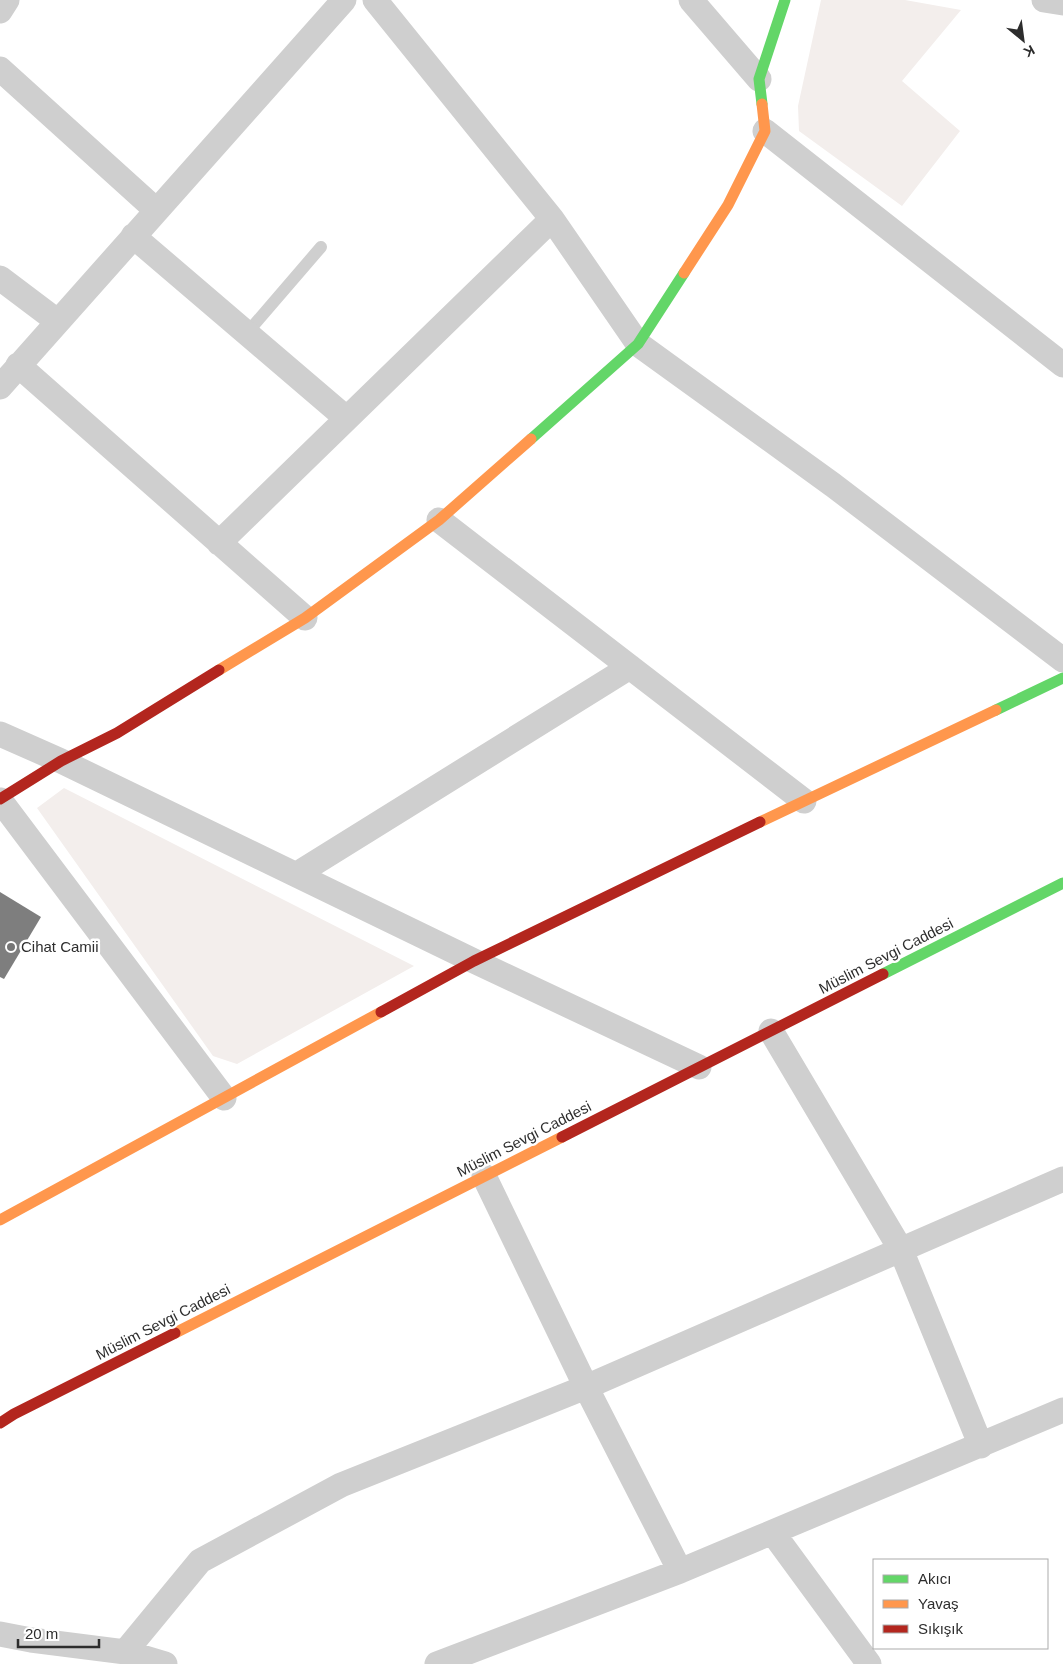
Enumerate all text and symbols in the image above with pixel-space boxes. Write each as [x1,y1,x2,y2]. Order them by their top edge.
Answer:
north arrow [998,15,1048,65]
text: K [1021,42,1038,61]
street label: Müslim Sevgi Caddesi [816,914,956,997]
place label: Cihat Camii [21,938,99,955]
marker: Cihat Camii [5,941,17,953]
street label: Müslim Sevgi Caddesi [454,1097,594,1180]
street label: Müslim Sevgi Caddesi [93,1280,233,1363]
legend [873,1559,1048,1649]
text: Akıcı [918,1570,951,1587]
text: Yavaş [918,1595,959,1612]
scale bar [18,1616,99,1648]
text: Sıkışık [918,1620,964,1637]
text: 20 m [25,1625,58,1642]

